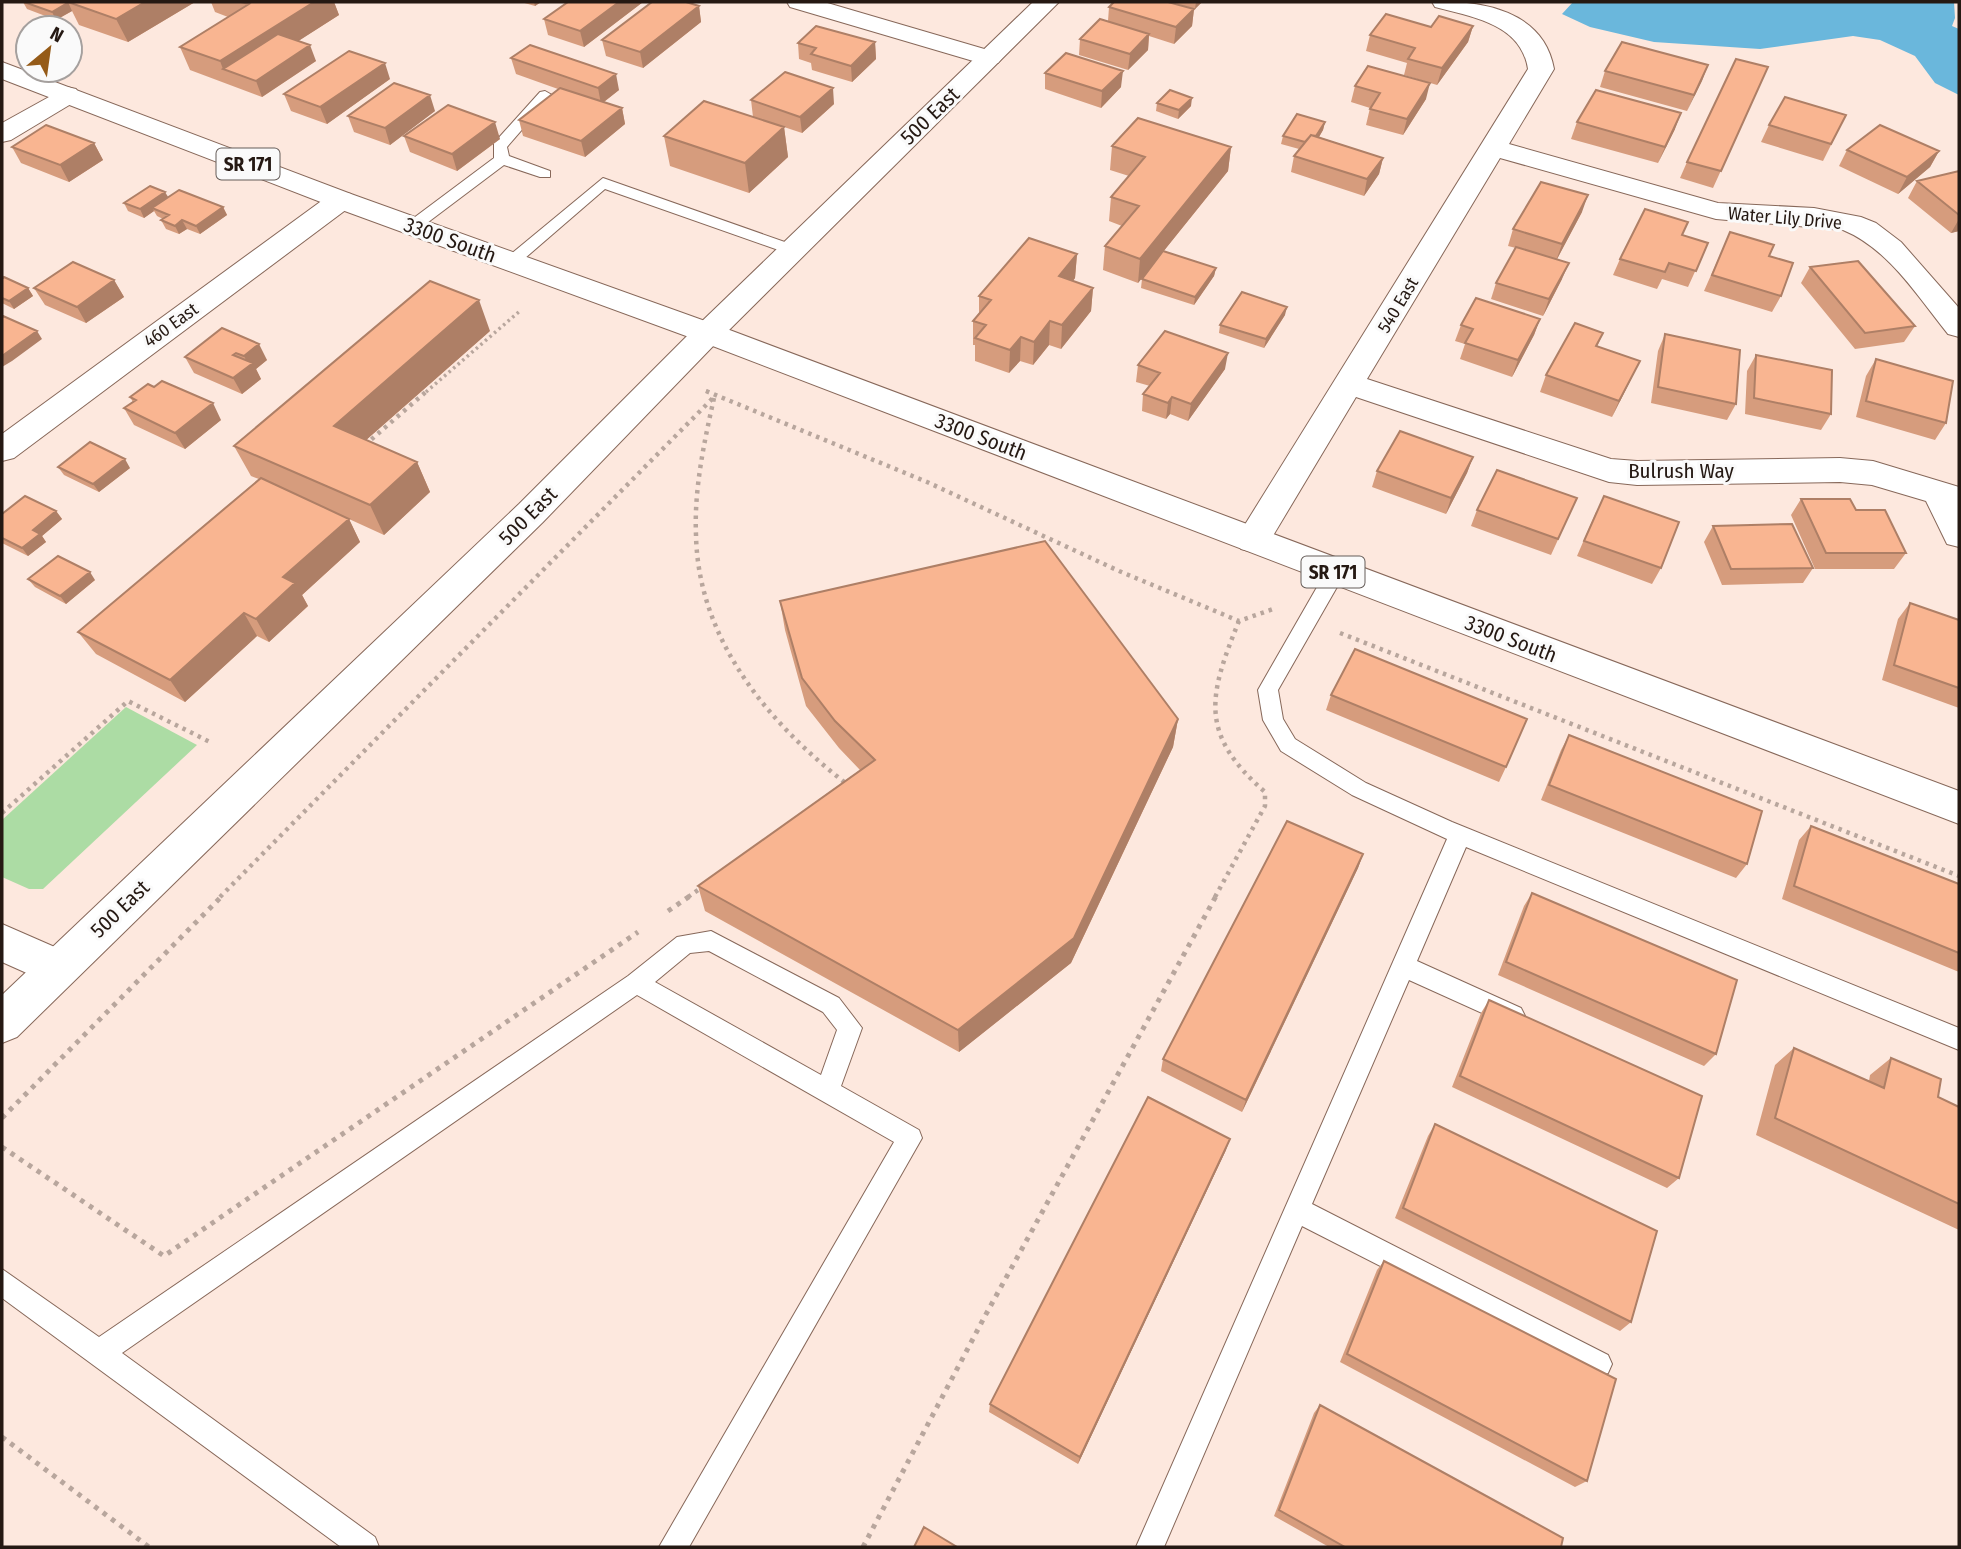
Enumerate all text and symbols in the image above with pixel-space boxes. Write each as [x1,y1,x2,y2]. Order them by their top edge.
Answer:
north arrow [14,14,84,84]
text: N [46,22,68,47]
street label: 500 East [895,82,965,150]
road number: SR 171 [216,148,280,180]
street label: Water Lily Drive [1727,202,1843,234]
street label: 3300 South [400,211,500,269]
street label: 540 East [1373,273,1423,337]
street label: 460 East [140,298,203,352]
street label: 3300 South [931,408,1031,466]
street label: Bulrush Way [1628,458,1734,484]
street label: 500 East [493,481,563,551]
road number: SR 171 [1302,556,1364,587]
street label: 3300 South [1461,610,1561,668]
street label: 500 East [85,875,155,943]

